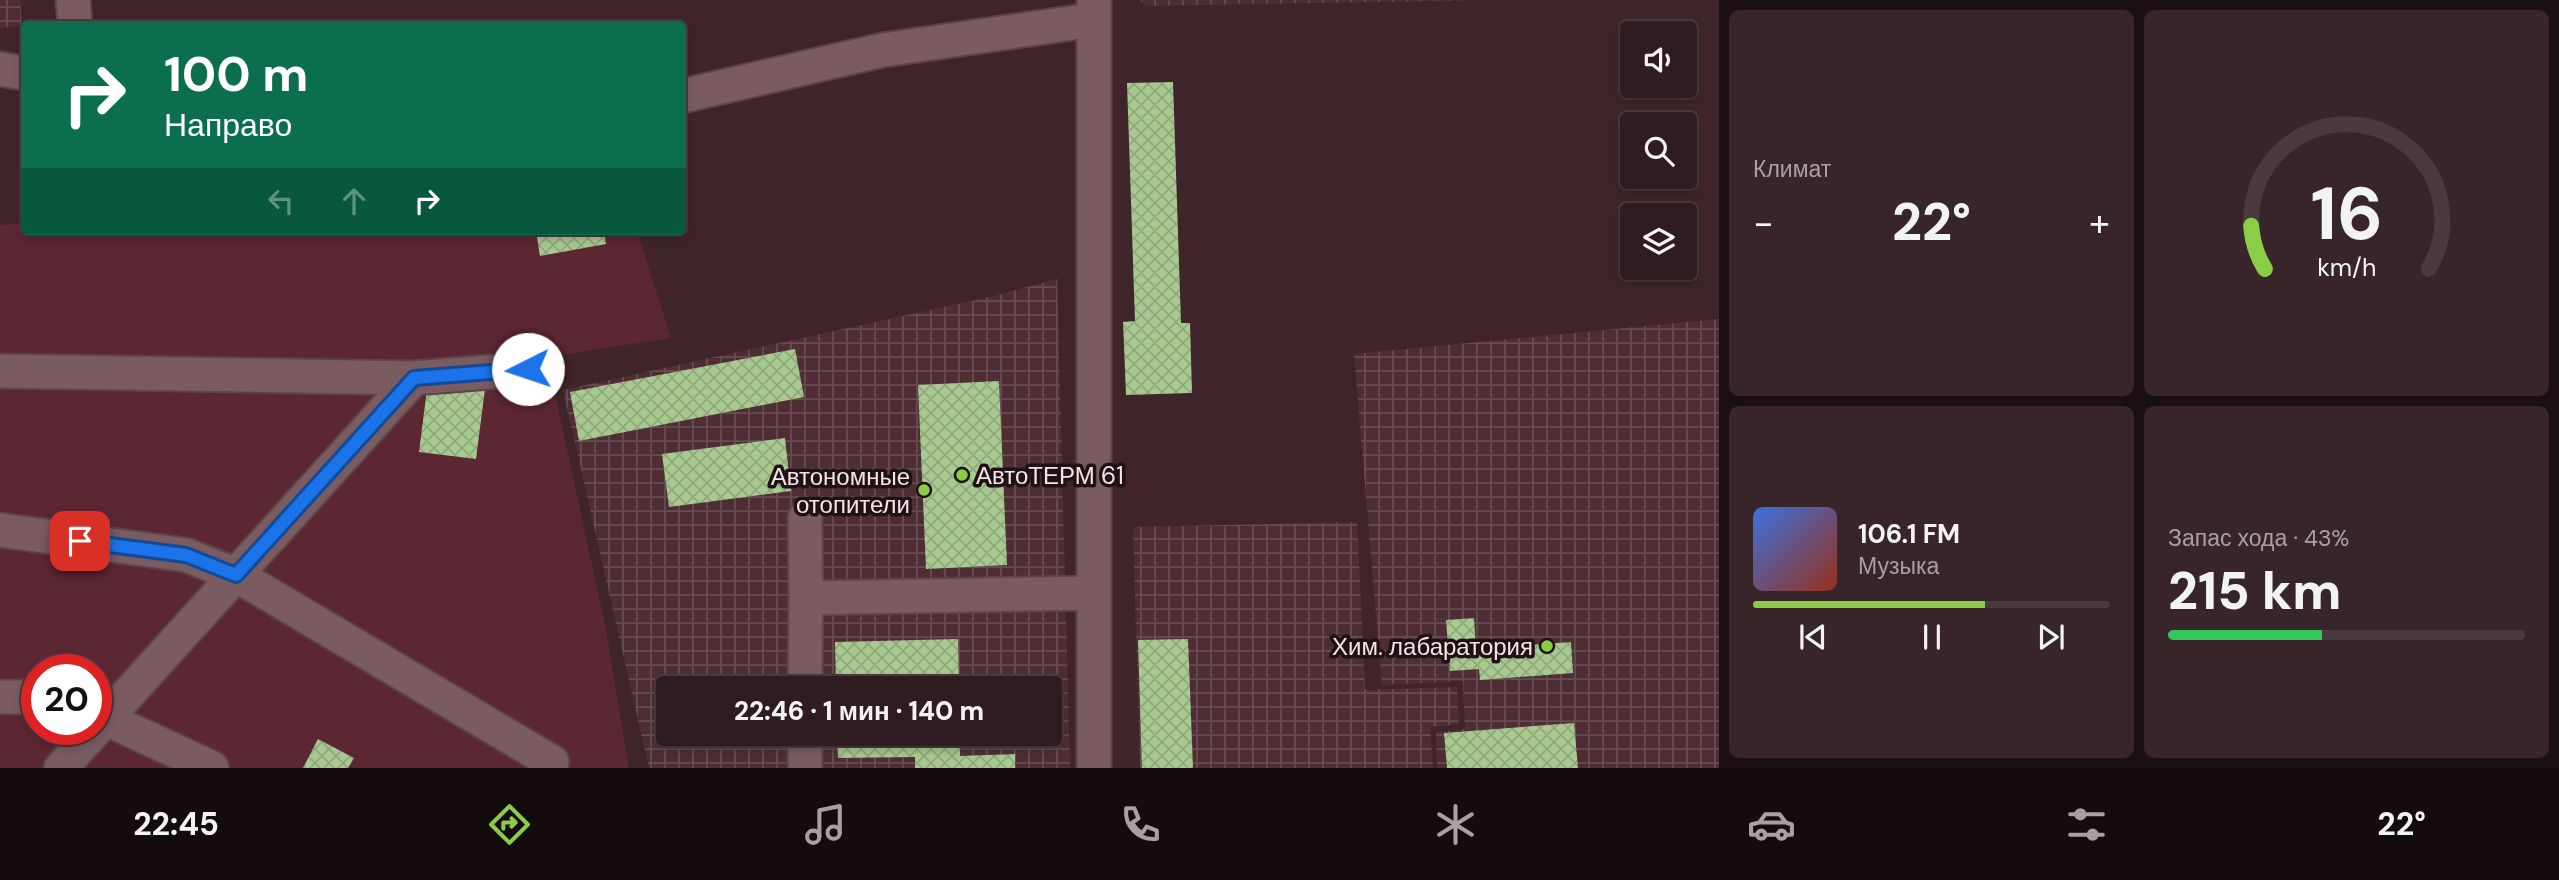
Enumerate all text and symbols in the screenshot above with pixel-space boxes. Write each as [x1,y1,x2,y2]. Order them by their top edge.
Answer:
map controls [1620,21,1697,280]
button: sound [1620,21,1697,98]
text: 100 m [164,42,308,106]
icon: right [49,49,140,140]
text: Направо [164,104,292,146]
button: search [1620,112,1697,189]
text: Климат [1753,154,1831,184]
text: 16 [2310,167,2383,262]
icon: left [262,182,300,220]
icon: ahead [335,182,373,220]
icon: right [408,182,446,220]
text: 22° [1892,188,1971,256]
text: − [1753,198,1774,248]
text: + [2089,198,2110,248]
button: layers [1620,203,1697,280]
text: km/h [2317,251,2376,284]
position arrow [491,332,565,406]
place label: АвтоТЕРМ 61 [976,460,1124,491]
place label: Автономные отопители [771,461,910,520]
marker: АвтоТЕРМ 61 [954,467,970,483]
marker: Автономные отопители [916,482,932,498]
pin [50,511,110,571]
text: 106.1 FM [1858,517,1960,551]
icon: arrive [61,522,99,560]
text: Запас хода · 43% [2168,523,2349,553]
text: Музыка [1858,551,1939,581]
text: 215 km [2168,557,2341,625]
icon: previous [1794,618,1832,656]
icon: pause [1913,618,1951,656]
icon: next [2032,618,2070,656]
place label: Хим. лабаратория [1332,631,1533,662]
marker: Хим. лабаратория [1539,638,1555,654]
speed limit sign: 20 [21,654,112,745]
text: 22:46 · 1 мин · 140 m [734,694,984,728]
icon: directions [485,800,534,849]
icon: music [801,800,850,849]
icon: phone [1116,800,1165,849]
icon: climate [1431,800,1480,849]
icon: car [1747,800,1796,849]
icon: filters [2062,800,2111,849]
text: 22:45 [133,803,219,845]
text: 22° [2377,803,2426,845]

